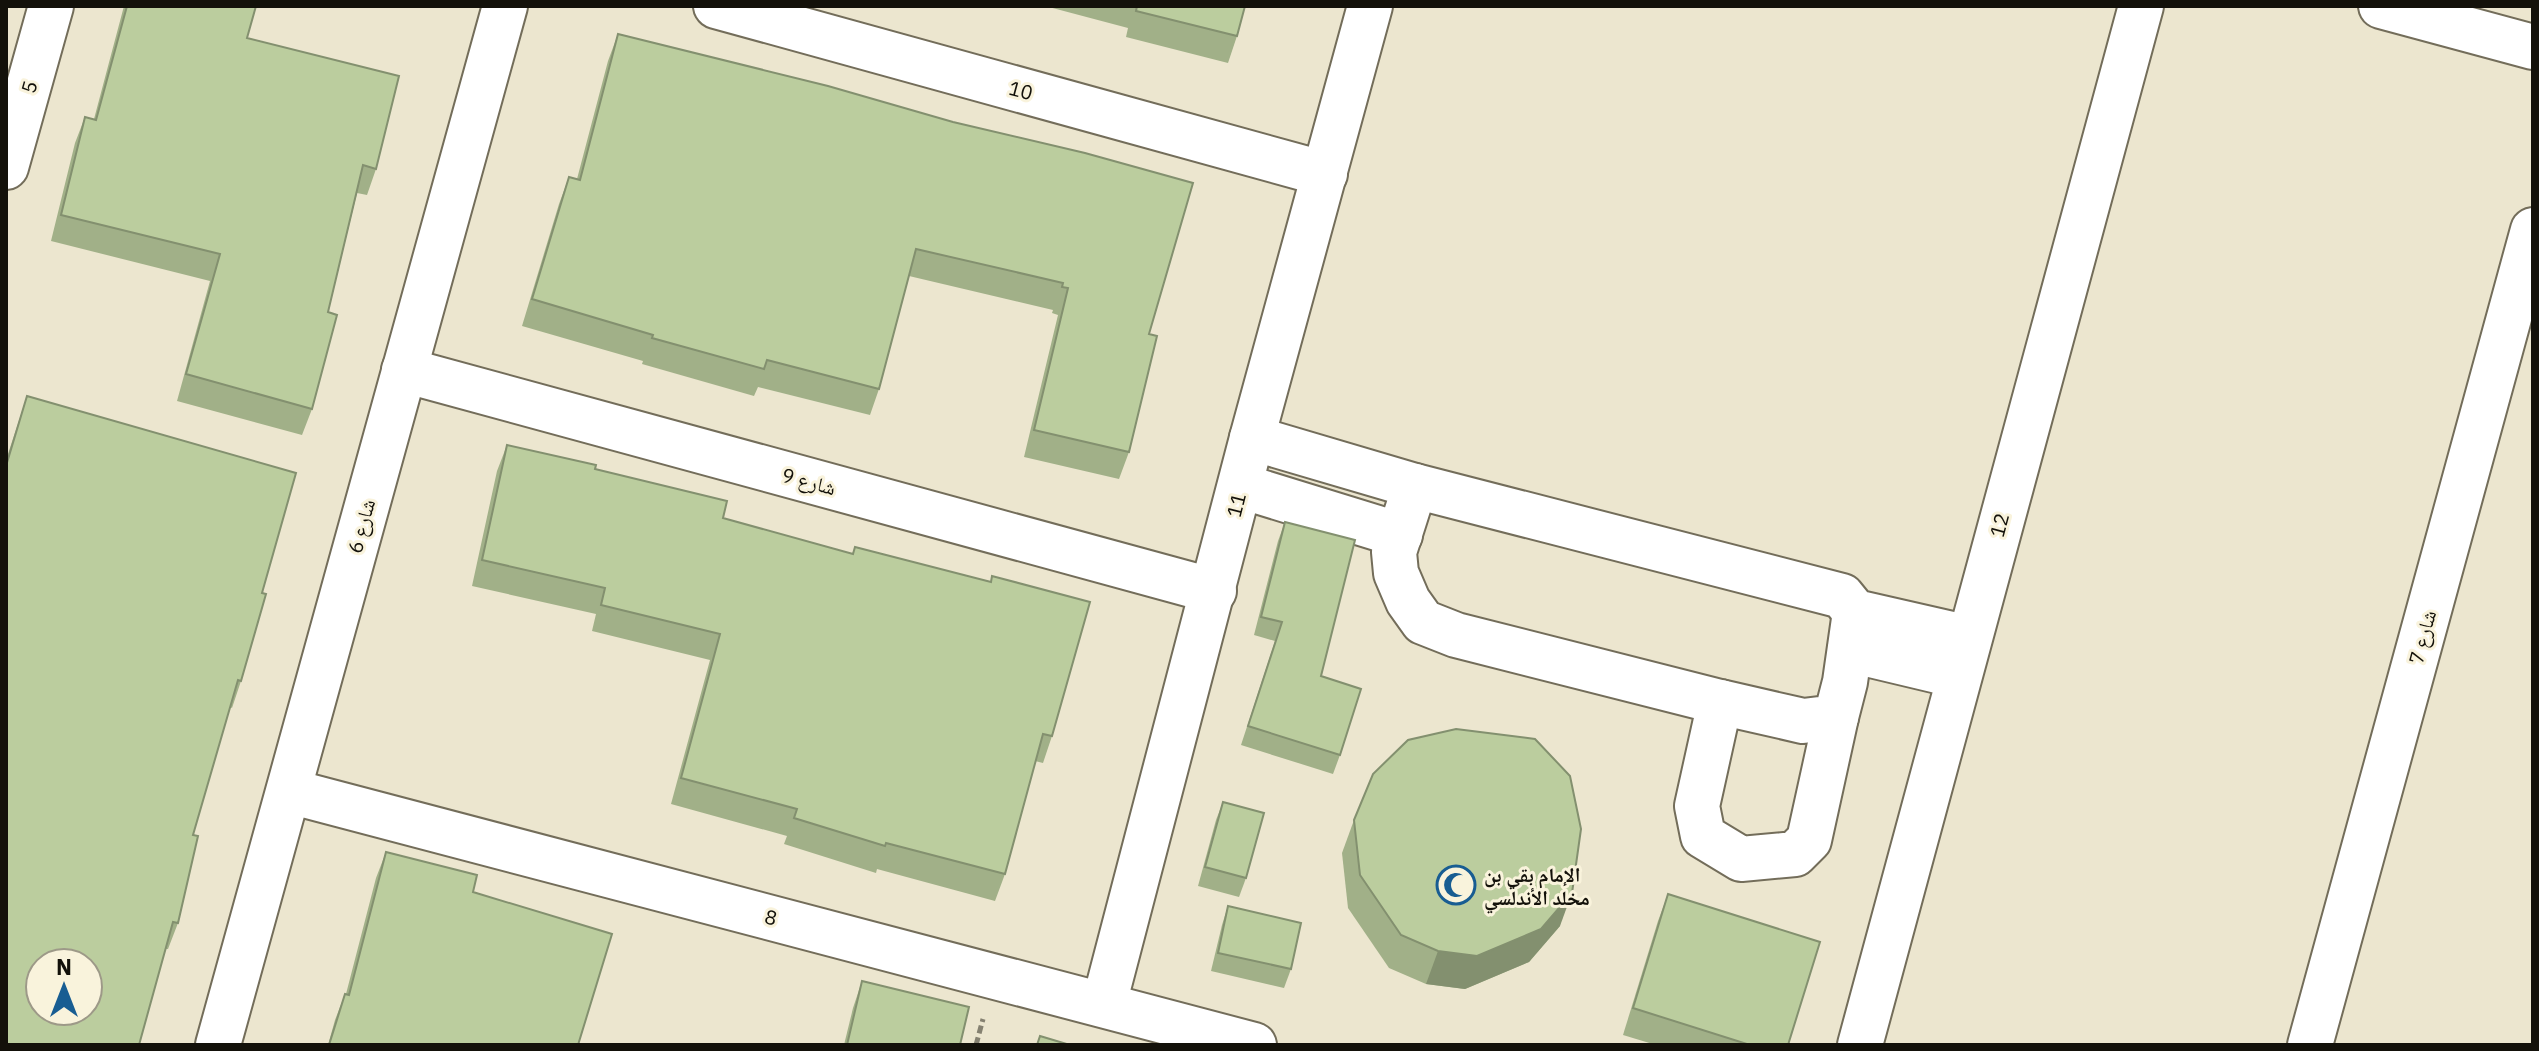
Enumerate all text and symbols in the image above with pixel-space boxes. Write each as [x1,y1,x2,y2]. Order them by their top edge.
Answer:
street label: 10 [1006,74,1036,106]
street label: 5 [14,78,44,96]
street label: شارع 9 [779,461,839,501]
street label: 11 [1220,490,1252,520]
street label: شارع 6 [341,496,381,556]
street label: 12 [1983,510,2015,540]
street label: شارع 7 [2402,607,2442,667]
place label: الإمام بقي بن مخلد الأندلسي [1484,861,1590,913]
mosque icon: الإمام بقي بن مخلد الأندلسي [1435,864,1477,906]
street label: 8 [762,902,780,932]
north arrow [24,947,104,1027]
text: N [56,952,72,981]

